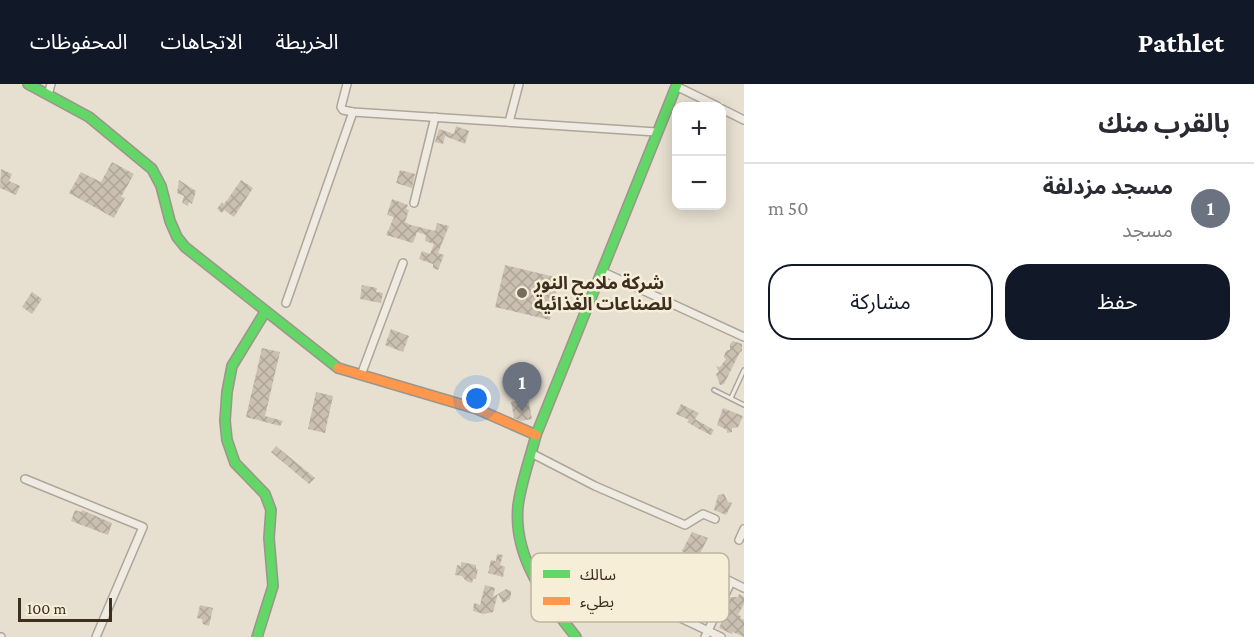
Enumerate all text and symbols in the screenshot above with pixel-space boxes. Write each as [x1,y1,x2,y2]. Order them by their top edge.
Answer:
text: Pathlet [1138,27,1224,58]
text: المحفوظات [30,30,127,54]
text: الاتجاهات [160,30,242,54]
text: الخريطة [275,30,338,54]
map controls [672,102,726,210]
button: + [672,102,726,156]
text: بالقرب منك [1098,109,1230,138]
button: − [672,156,726,210]
text: مسجد مزدلفة [1043,174,1173,199]
text: 50 m [768,197,809,219]
text: 1 [1207,197,1214,219]
text: مسجد [1122,219,1173,241]
button: مشاركة [768,264,993,340]
button: حفظ [1005,264,1230,340]
place label: شركة ملامح النور للصناعات الغذائية [533,273,672,314]
marker: شركة ملامح النور للصناعات الغذائية [515,286,529,300]
pin: 1 [502,362,542,412]
your location [462,384,491,413]
legend [531,553,729,622]
text: سالك [580,566,616,583]
text: بطيء [580,593,614,614]
scale bar [18,595,112,622]
text: 100 m [27,600,66,617]

